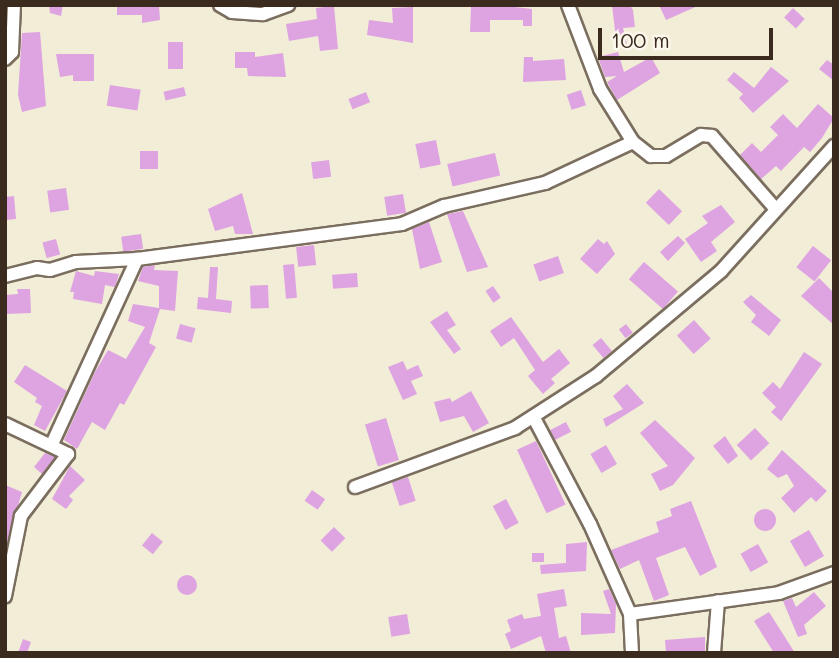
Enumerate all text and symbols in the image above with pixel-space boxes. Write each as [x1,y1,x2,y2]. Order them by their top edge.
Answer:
scale bar [601,14,776,58]
text: 100 m [611,26,670,53]

